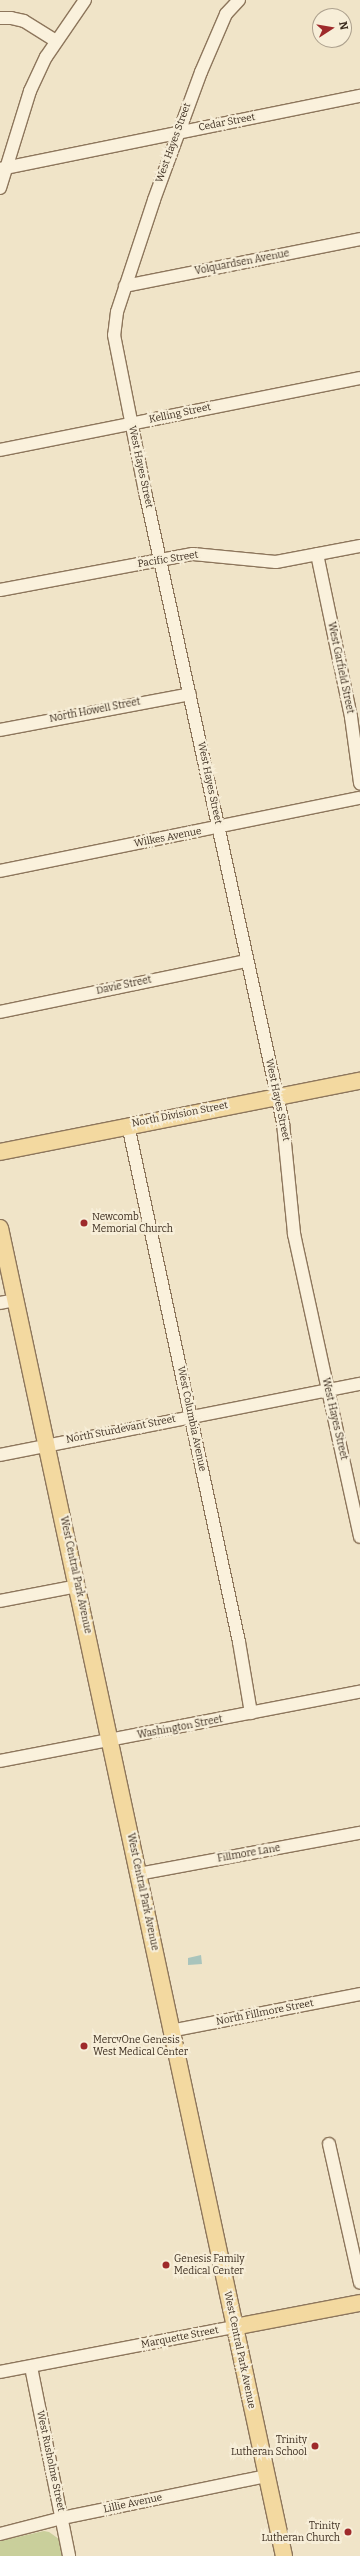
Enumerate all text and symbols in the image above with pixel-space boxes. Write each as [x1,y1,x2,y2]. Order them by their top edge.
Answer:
north arrow [312,8,352,48]
text: N [336,20,350,31]
street label: West Hayes Street [154,102,194,184]
street label: Cedar Street [198,112,256,134]
street label: Volquardsen Avenue [194,248,290,278]
street label: Kelling Street [148,402,212,426]
street label: West Hayes Street [125,425,155,509]
street label: Pacific Street [137,549,199,571]
street label: West Garfield Street [324,621,356,715]
street label: North Howell Street [49,696,141,726]
street label: West Hayes Street [194,741,224,825]
street label: Wilkes Avenue [133,826,203,850]
street label: Davie Street [95,974,153,998]
street label: West Hayes Street [262,1058,292,1142]
street label: North Division Street [131,1100,229,1130]
place label: Newcomb Memorial Church [92,1211,173,1234]
marker: Newcomb Memorial Church [79,1218,89,1228]
street label: West Columbia Avenue [174,1365,208,1473]
street label: West Hayes Street [319,1377,349,1461]
street label: North Sturdevant Street [65,1413,177,1447]
street label: West Central Park Avenue [57,1515,93,1635]
street label: Washington Street [136,1714,224,1742]
street label: West Central Park Avenue [124,1832,160,1952]
street label: Fillmore Lane [217,1843,281,1865]
street label: North Fillmore Street [215,1998,315,2028]
place label: MercyOne Genesis West Medical Center [93,2034,188,2058]
marker: MercyOne Genesis West Medical Center [78,2040,90,2052]
place label: Genesis Family Medical Center [174,2253,244,2276]
marker: Genesis Family Medical Center [161,2260,171,2270]
street label: West Central Park Avenue [221,2290,257,2410]
street label: Marquette Street [140,2325,220,2351]
street label: West Rusholme Street [33,2409,67,2513]
place label: Trinity Lutheran School [231,2434,307,2458]
marker: Trinity Lutheran School [310,2441,320,2451]
street label: Lillie Avenue [103,2492,163,2516]
place label: Trinity Lutheran Church [261,2520,340,2544]
marker: Trinity Lutheran Church [343,2527,353,2537]

